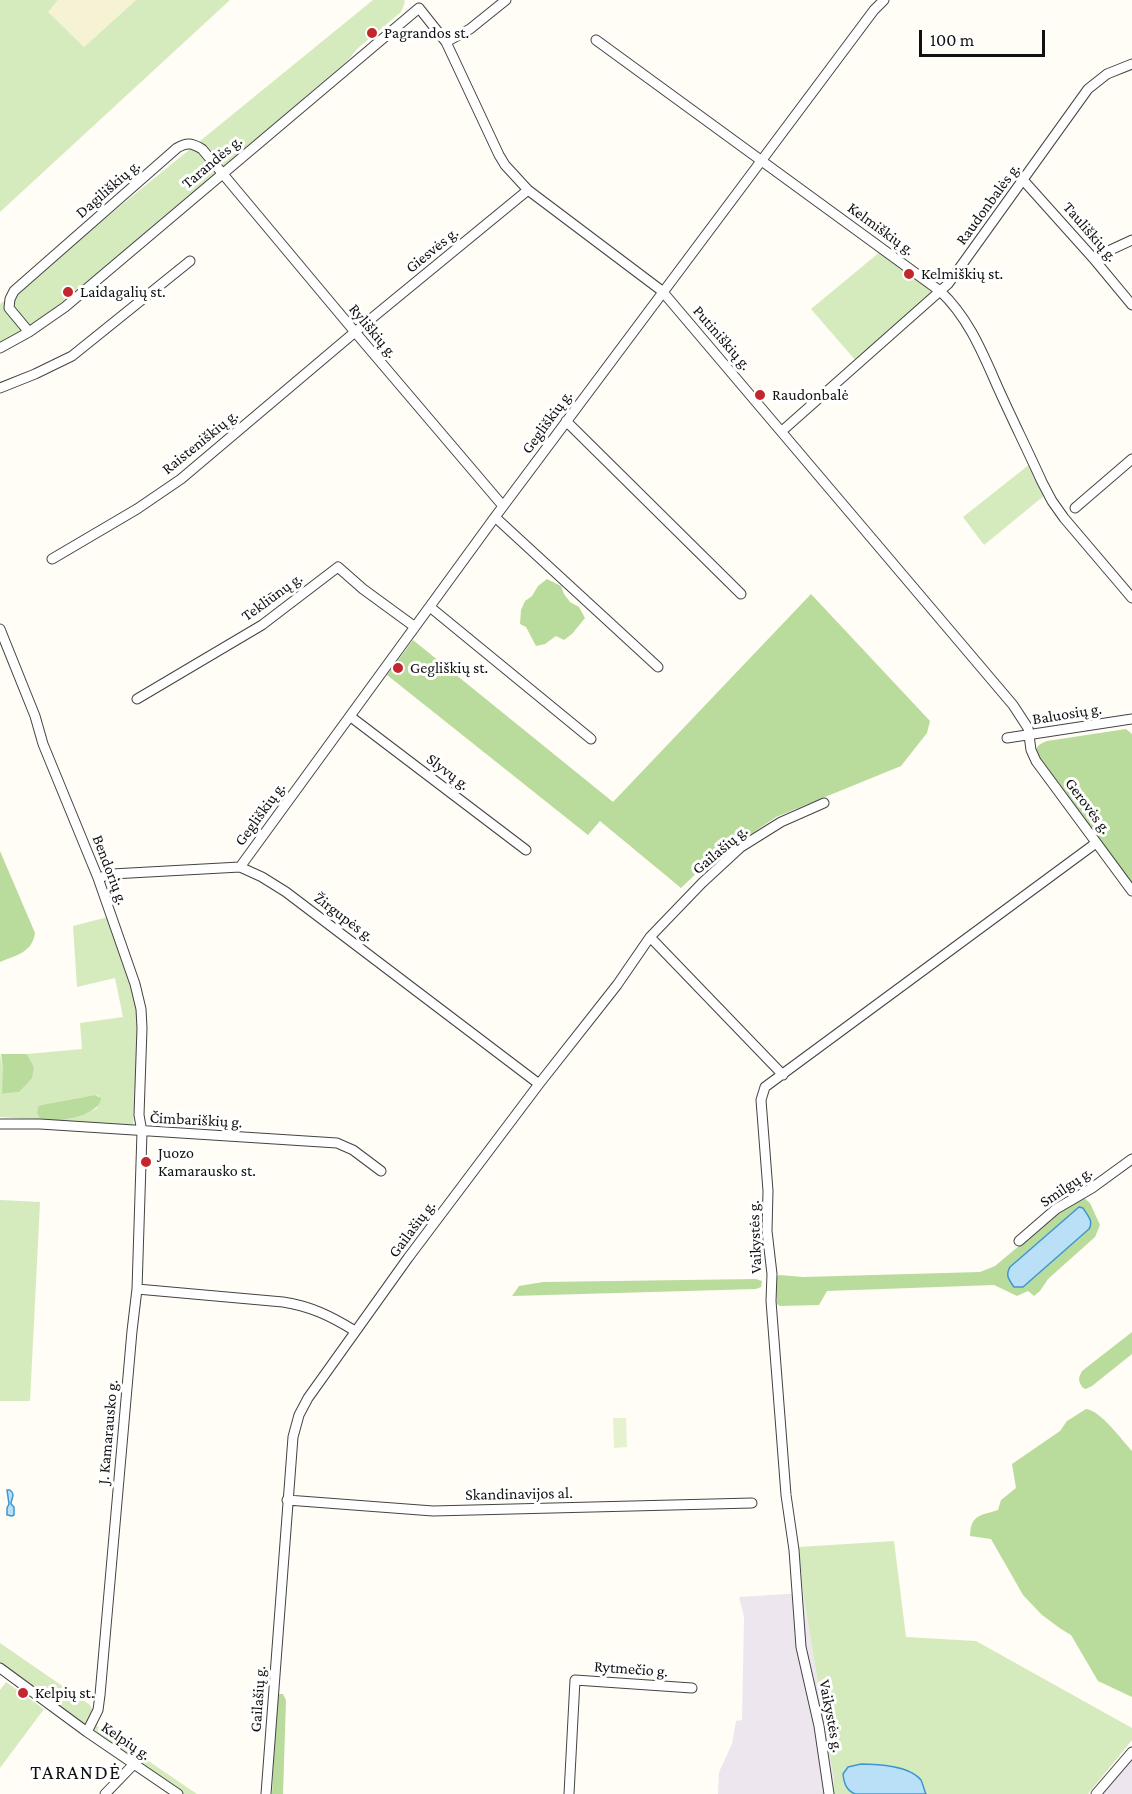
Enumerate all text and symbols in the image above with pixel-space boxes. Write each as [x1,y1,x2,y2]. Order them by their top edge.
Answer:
scale bar [922,18,1048,56]
place label: Pagrandos st. [384,23,469,43]
marker: Pagrandos st. [365,26,379,40]
text: 100 m [930,30,974,50]
street label: Tarandės g. [178,131,246,193]
street label: Dagiliškių g. [72,156,144,222]
street label: Raudonbalės g. [952,159,1024,249]
street label: Kelmiškių g. [844,198,918,260]
street label: Tauliškių g. [1059,198,1121,266]
street label: Giesvės g. [402,223,462,277]
place label: Kelmiškių st. [921,264,1003,284]
marker: Kelmiškių st. [902,267,916,281]
place label: Laidagalių st. [80,282,166,302]
marker: Laidagalių st. [61,285,75,299]
street label: Ryliškių g. [345,300,401,362]
street label: Putiniškių g. [689,302,755,374]
place label: Raudonbalė [772,385,848,405]
street label: Gegliškių g. [517,386,577,458]
marker: Raudonbalė [753,388,767,402]
street label: Raisteniškių g. [158,405,242,479]
street label: Tekliūnų g. [238,568,306,626]
place label: Gegliškių st. [410,658,488,678]
marker: Gegliškių st. [391,661,405,675]
street label: Baluosių g. [1031,699,1103,729]
street label: Slyvų g. [423,750,473,794]
street label: Gerovės g. [1061,774,1115,838]
street label: Gegliškių g. [230,778,290,850]
street label: Gailašių g. [688,821,752,879]
street label: Bendorių g. [88,832,132,908]
street label: Žirgupės g. [310,888,378,946]
street label: Čimbariškių g. [149,1108,243,1132]
place label: Juozo Kamarausko st. [158,1143,256,1181]
marker: Juozo Kamarausko st. [139,1155,153,1169]
street label: Smilgų g. [1036,1163,1096,1211]
street label: Gailašių g. [384,1197,440,1261]
street label: Vaikystės g. [744,1200,766,1274]
street label: J. Kamarausko g. [94,1379,122,1485]
street label: Skandinavijos al. [465,1483,573,1505]
street label: Rytmečio g. [593,1657,669,1681]
street label: Gailašių g. [246,1665,270,1733]
street label: Vaikystės g. [815,1678,847,1754]
place label: Kelpių st. [35,1683,95,1703]
marker: Kelpių st. [16,1686,30,1700]
street label: Kelpių g. [98,1718,154,1764]
district label: TARANDĖ [30,1761,122,1785]

